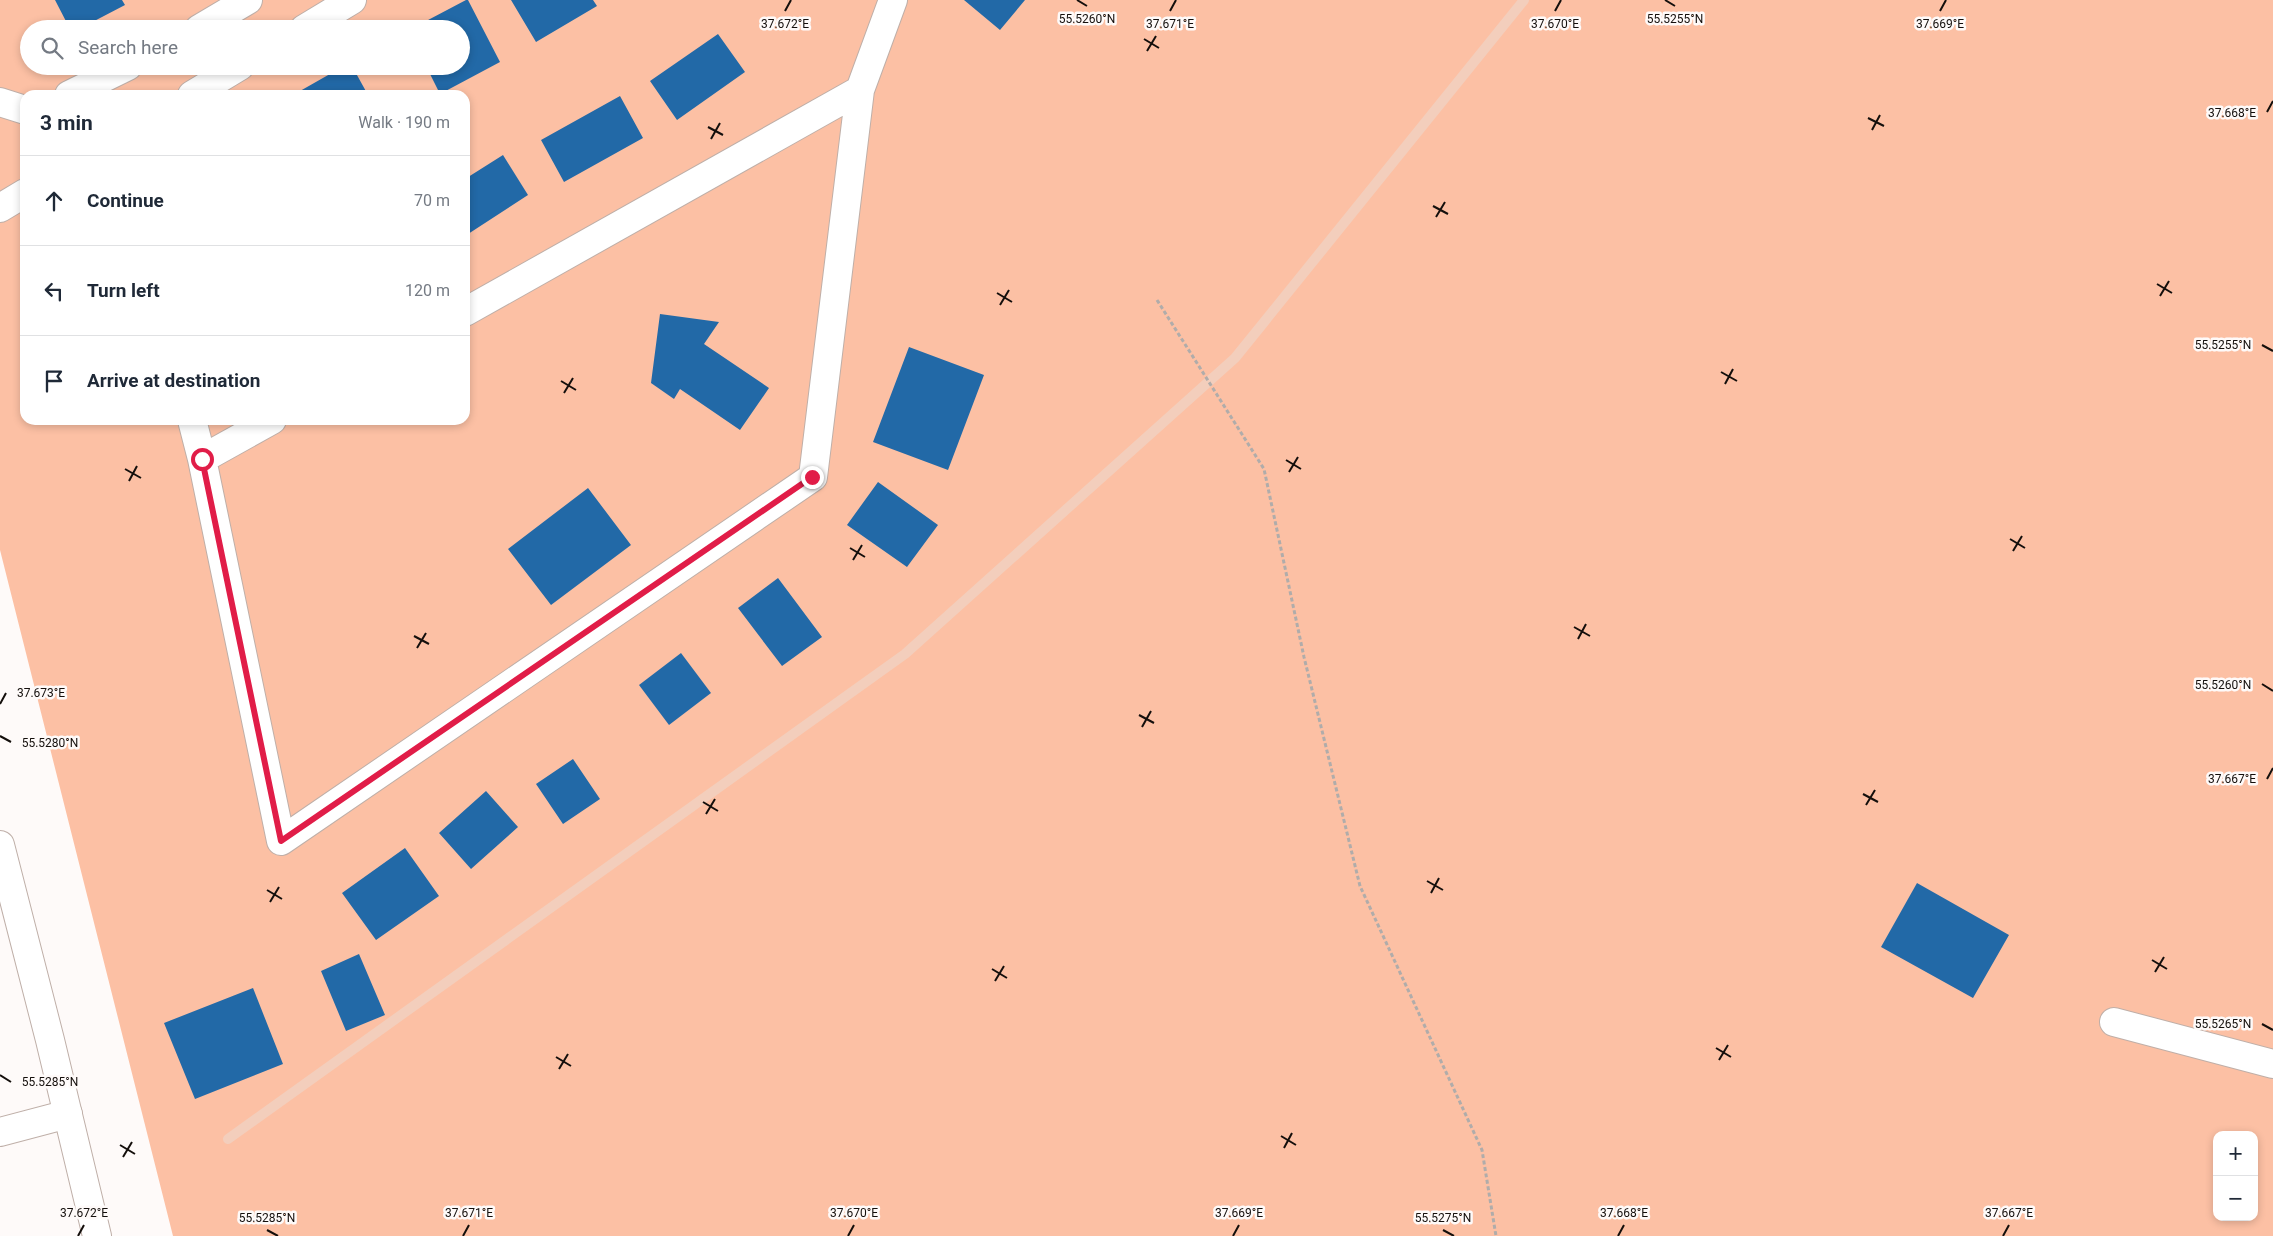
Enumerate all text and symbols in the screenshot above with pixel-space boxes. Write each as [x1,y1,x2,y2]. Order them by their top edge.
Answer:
text: 55.5260°N [1059,12,1115,26]
text: 55.5255°N [1647,12,1703,26]
text: 37.672°E [761,17,809,31]
text: 37.671°E [1146,17,1194,31]
text: 37.670°E [1531,17,1579,31]
text: 37.669°E [1916,17,1964,31]
search box [20,20,470,75]
icon: search [38,34,66,62]
text: Search here [78,36,178,59]
text: 37.668°E [2208,106,2256,120]
text: 3 min [40,111,93,135]
text: Walk · 190 m [358,113,450,132]
icon: ahead [40,187,68,215]
text: Continue [87,189,164,212]
text: 70 m [414,191,450,210]
icon: left [40,277,68,305]
text: Turn left [87,279,160,302]
text: 120 m [405,281,450,300]
text: 55.5255°N [2195,338,2251,352]
icon: arrive [40,367,68,395]
text: Arrive at destination [87,369,260,392]
route start [191,448,214,471]
route end [801,466,824,489]
text: 55.5260°N [2195,678,2251,692]
text: 37.673°E [17,686,65,700]
text: 55.5280°N [22,736,78,750]
text: 37.667°E [2208,772,2256,786]
text: 55.5265°N [2195,1017,2251,1031]
text: 55.5285°N [22,1075,78,1089]
map controls [2213,1131,2258,1221]
button: + [2213,1131,2258,1176]
button: − [2213,1176,2258,1221]
text: 37.672°E [60,1206,108,1220]
text: 37.671°E [445,1206,493,1220]
text: 37.670°E [830,1206,878,1220]
text: 37.669°E [1215,1206,1263,1220]
text: 37.668°E [1600,1206,1648,1220]
text: 37.667°E [1985,1206,2033,1220]
text: 55.5285°N [239,1211,295,1225]
text: 55.5275°N [1415,1211,1471,1225]

